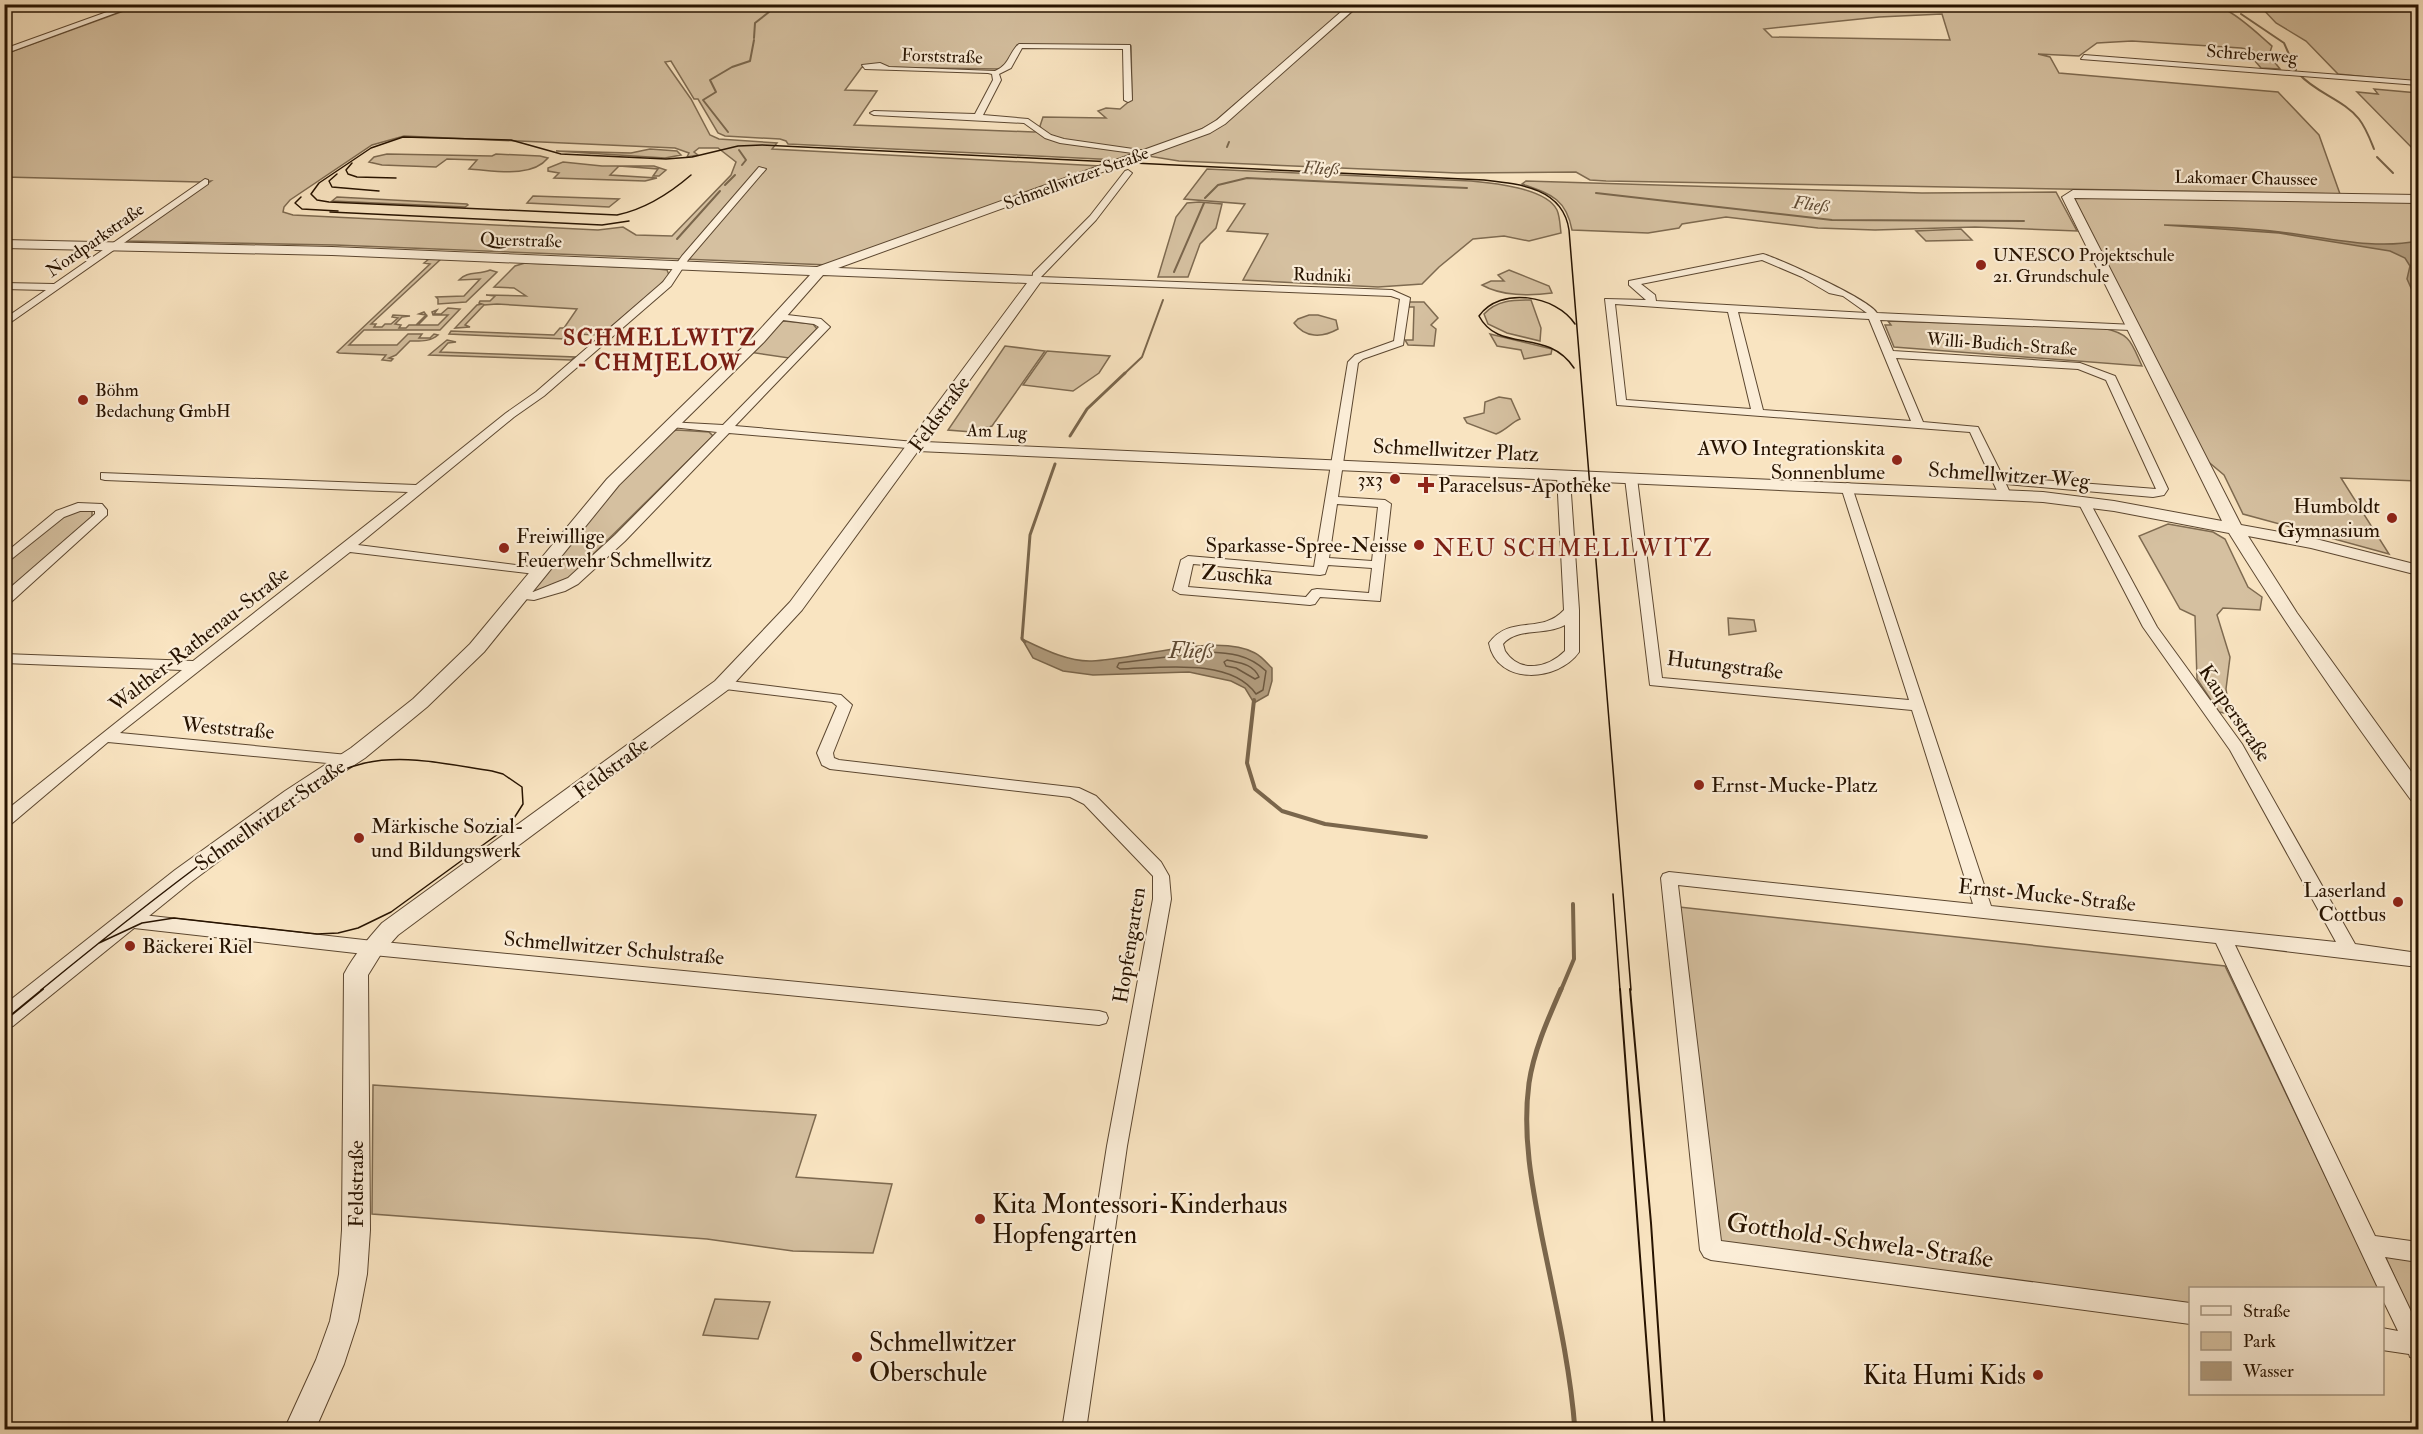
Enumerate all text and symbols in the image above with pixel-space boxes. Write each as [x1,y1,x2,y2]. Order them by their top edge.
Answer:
street label: Schreberweg [2206,40,2299,69]
street label: Forststraße [901,44,984,69]
street label: Schmellwitzer Straße [1000,141,1152,215]
water label: Fließ [1301,156,1340,181]
street label: Lakomaer Chaussee [2174,166,2318,191]
water label: Fließ [1791,191,1831,218]
street label: Nordparkstraße [42,198,149,283]
street label: Querstraße [480,228,563,253]
place label: UNESCO Projektschule 21. Grundschule [1993,244,2175,288]
marker: UNESCO Projektschule 21. Grundschule [1974,258,1988,272]
street label: Rudniki [1292,263,1352,288]
district label: SCHMELLWITZ - CHMJELOW [563,324,757,378]
street label: Willi-Budich-Straße [1925,328,2079,361]
street label: Feldstraße [903,371,976,458]
place label: Böhm Bedachung GmbH [95,379,231,423]
marker: Böhm Bedachung GmbH [76,393,90,407]
street label: Am Lug [965,419,1029,444]
street label: Schmellwitzer Platz [1372,433,1540,468]
place label: AWO Integrationskita Sonnenblume [1697,435,1885,486]
marker: AWO Integrationskita Sonnenblume [1890,453,1904,467]
street label: Schmellwitzer Weg [1927,456,2091,495]
place label: 3x3 [1358,466,1383,493]
marker: 3x3 [1388,472,1402,486]
place label: Paracelsus-Apotheke [1438,472,1611,499]
marker: Paracelsus-Apotheke [1419,478,1433,492]
place label: Humboldt Gymnasium [2278,493,2380,544]
marker: Humboldt Gymnasium [2385,511,2399,525]
place label: Freiwillige Feuerwehr Schmellwitz [516,523,712,574]
place label: Sparkasse-Spree-Neisse [1205,532,1407,559]
district label: NEU SCHMELLWITZ [1433,533,1713,564]
marker: Sparkasse-Spree-Neisse [1412,538,1426,552]
marker: Freiwillige Feuerwehr Schmellwitz [497,541,511,555]
street label: Zuschka [1200,559,1274,592]
street label: Walther-Rathenau-Straße [103,561,295,719]
water label: Fließ [1168,637,1214,665]
street label: Hutungstraße [1665,645,1785,686]
street label: Kauperstraße [2192,659,2277,767]
street label: Weststraße [180,711,276,746]
street label: Feldstraße [568,731,655,806]
street label: Schmellwitzer Straße [190,753,351,878]
place label: Ernst-Mucke-Platz [1711,772,1878,799]
marker: Ernst-Mucke-Platz [1692,778,1706,792]
place label: Märkische Sozial- und Bildungswerk [371,813,524,864]
marker: Märkische Sozial- und Bildungswerk [352,831,366,845]
street label: Ernst-Mucke-Straße [1957,873,2137,918]
place label: Laserland Cottbus [2303,877,2387,928]
street label: Hopfengarten [1107,885,1152,1005]
marker: Laserland Cottbus [2391,895,2405,909]
street label: Schmellwitzer Schulstraße [503,925,725,972]
place label: Bäckerei Riel [142,933,253,960]
marker: Bäckerei Riel [123,939,137,953]
street label: Feldstraße [343,1140,370,1228]
place label: Kita Montessori-Kinderhaus Hopfengarten [992,1189,1288,1252]
street label: Gotthold-Schwela-Straße [1724,1206,1995,1276]
marker: Kita Montessori-Kinderhaus Hopfengarten [973,1212,987,1226]
legend [2189,1287,2384,1395]
text: Straße [2243,1300,2291,1323]
place label: Schmellwitzer Oberschule [869,1327,1016,1389]
text: Park [2243,1330,2276,1353]
marker: Schmellwitzer Oberschule [850,1350,864,1364]
place label: Kita Humi Kids [1863,1360,2026,1392]
text: Wasser [2242,1360,2294,1383]
marker: Kita Humi Kids [2031,1368,2045,1382]

